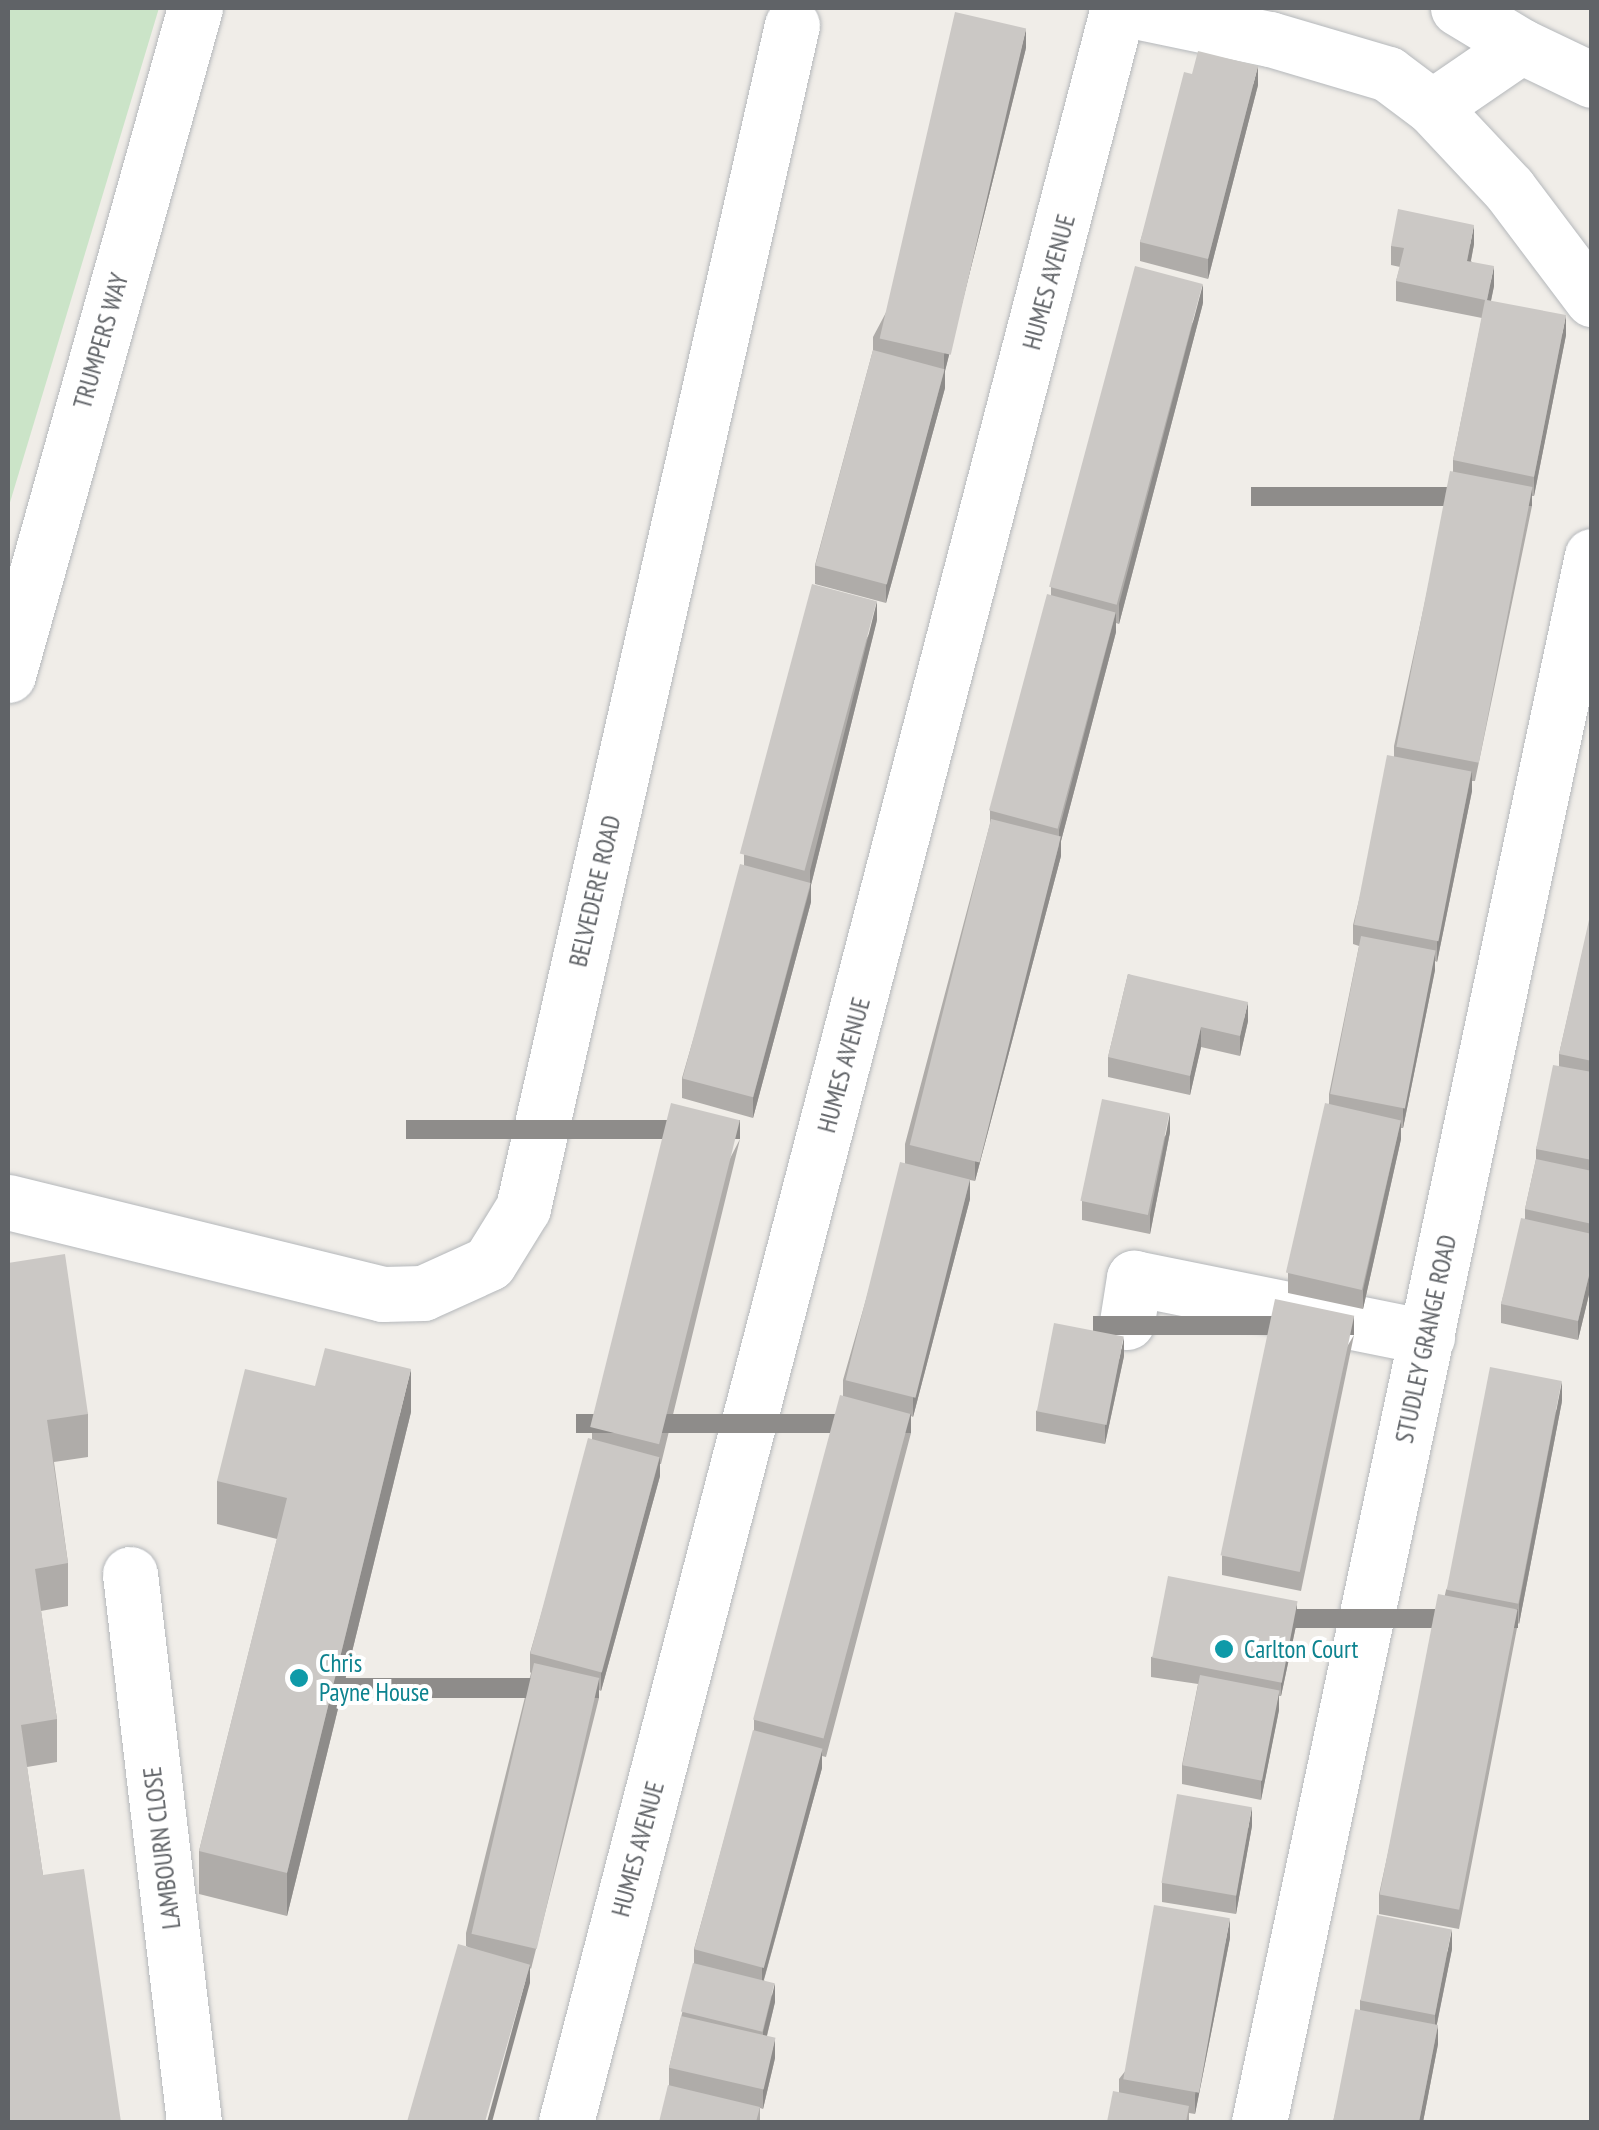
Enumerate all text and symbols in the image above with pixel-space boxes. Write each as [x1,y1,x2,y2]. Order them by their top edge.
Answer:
street label: HUMES AVENUE [1016,211,1082,353]
street label: TRUMPERS WAY [67,270,135,412]
street label: BELVEDERE ROAD [563,812,627,970]
street label: HUMES AVENUE [811,994,877,1136]
street label: STUDLEY GRANGE ROAD [1389,1232,1463,1446]
place label: Carlton Court [1244,1634,1358,1664]
marker: Carlton Court [1213,1638,1235,1660]
place label: Chris Payne House [319,1649,429,1708]
marker: Chris Payne House [288,1667,310,1689]
street label: LAMBOURN CLOSE [137,1765,187,1931]
street label: HUMES AVENUE [605,1778,671,1920]

